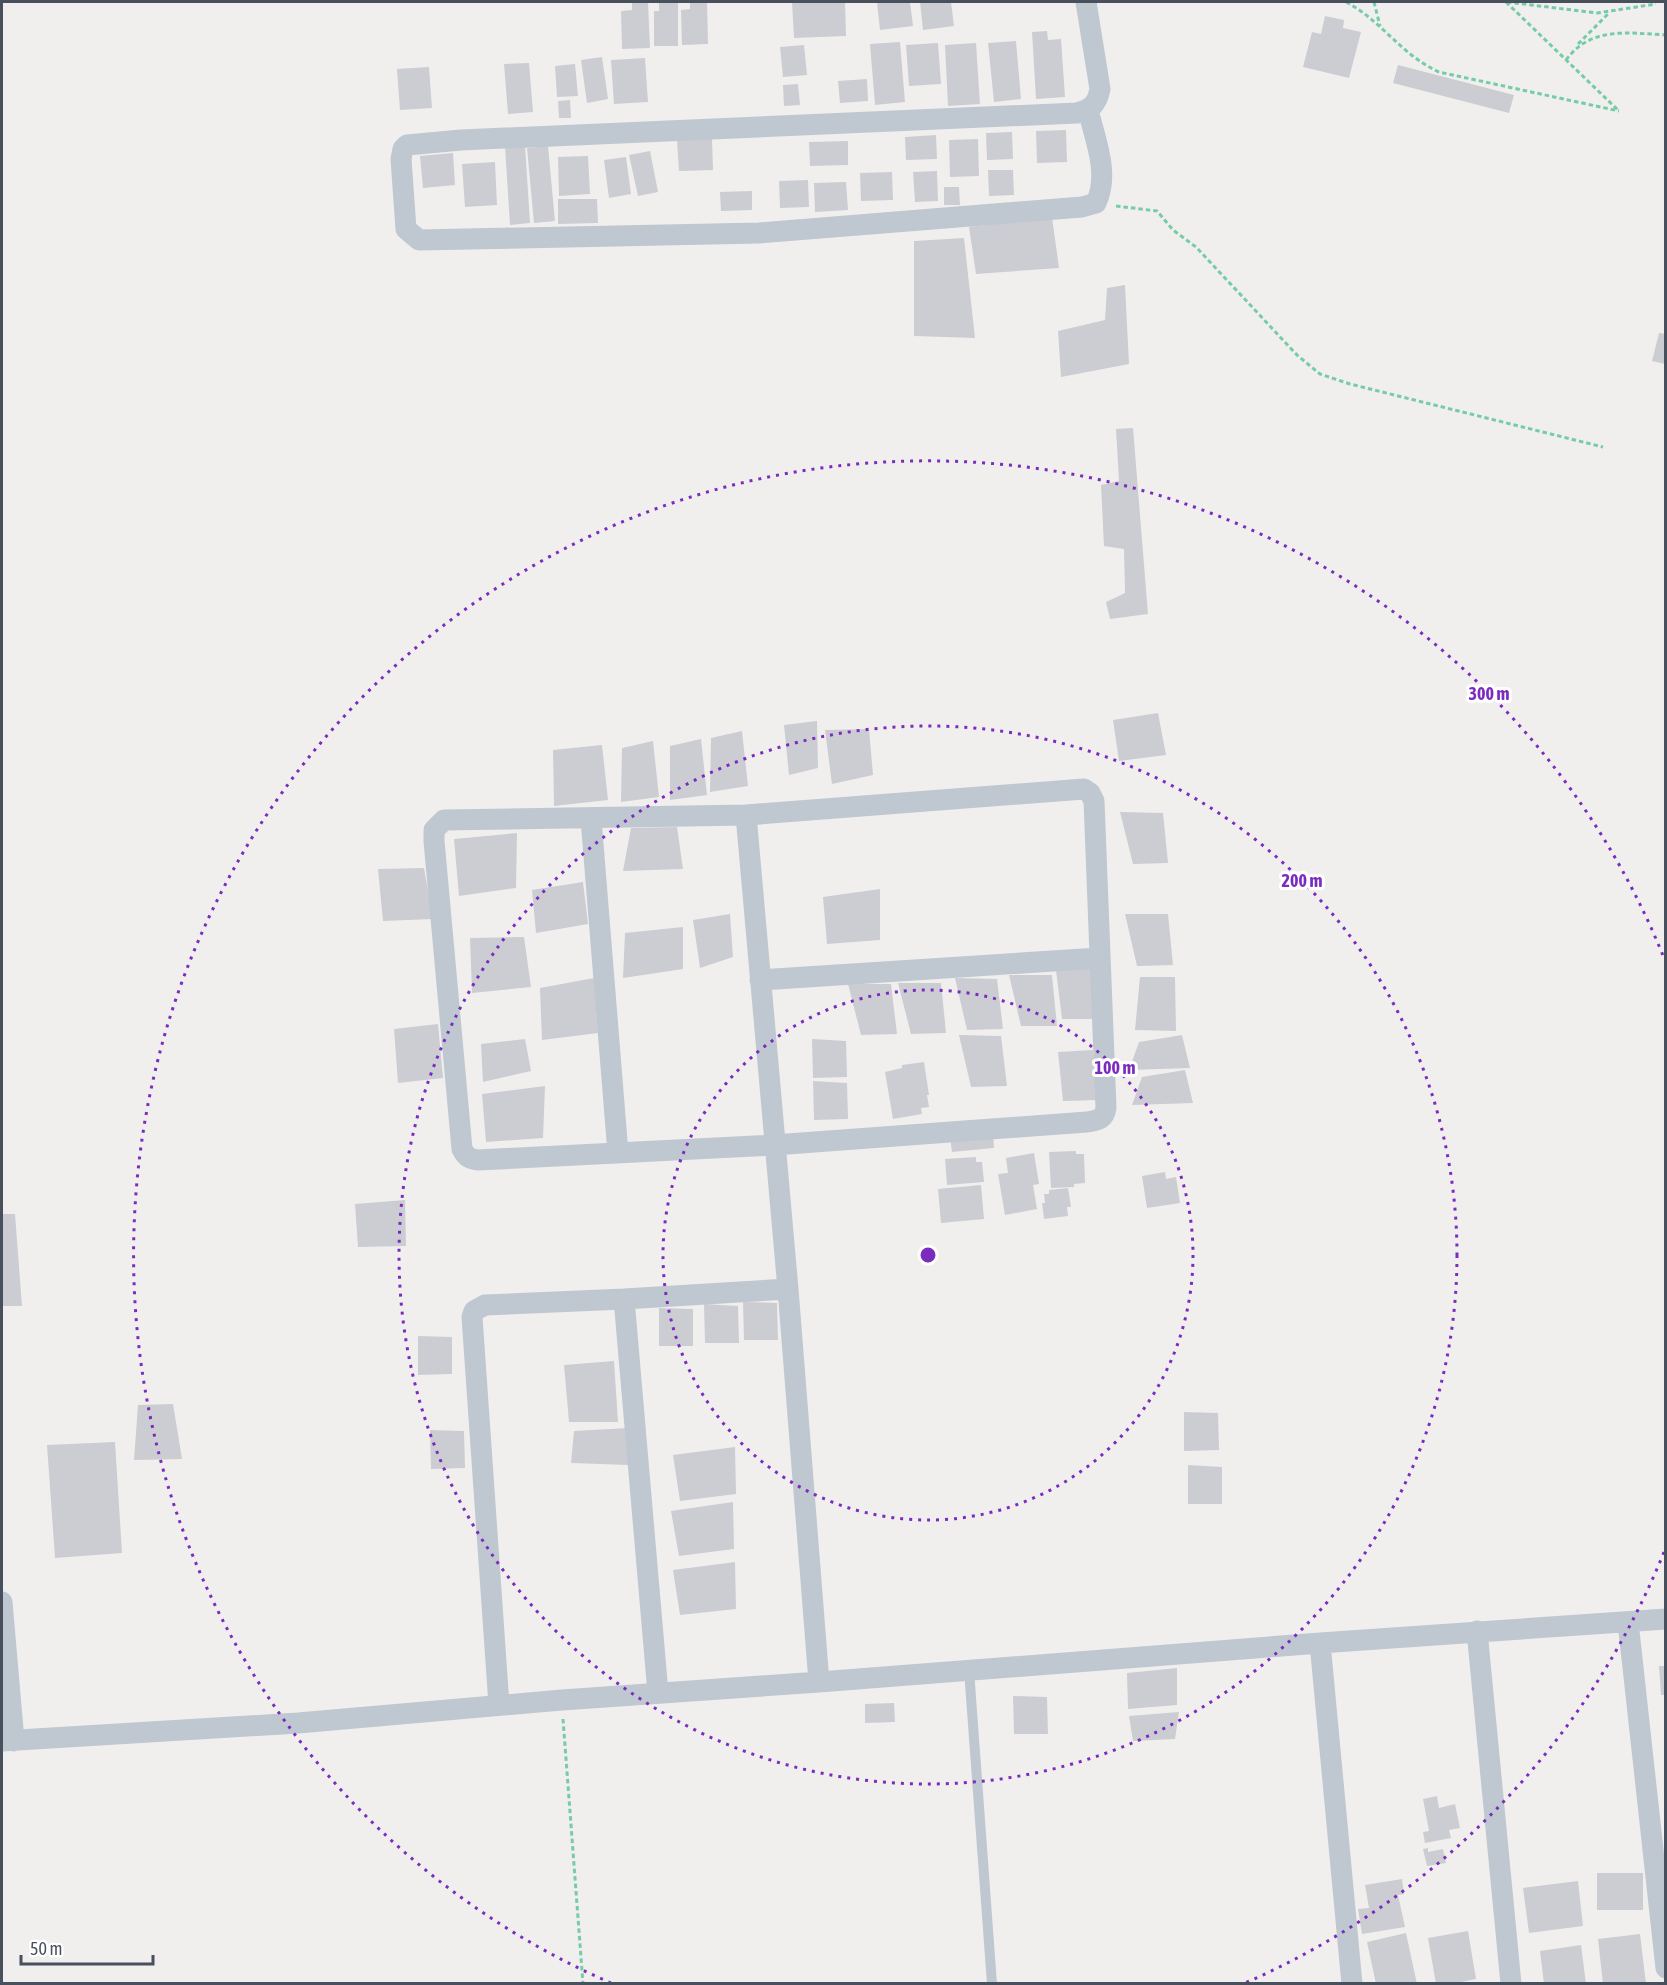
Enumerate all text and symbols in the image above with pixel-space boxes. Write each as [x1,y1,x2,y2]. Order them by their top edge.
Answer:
text: 300 m [1469,683,1509,704]
text: 200 m [1282,870,1322,891]
text: 100 m [1095,1057,1135,1078]
centre of rings [918,1245,938,1265]
scale bar [21,1928,153,1966]
text: 50 m [30,1938,62,1959]

